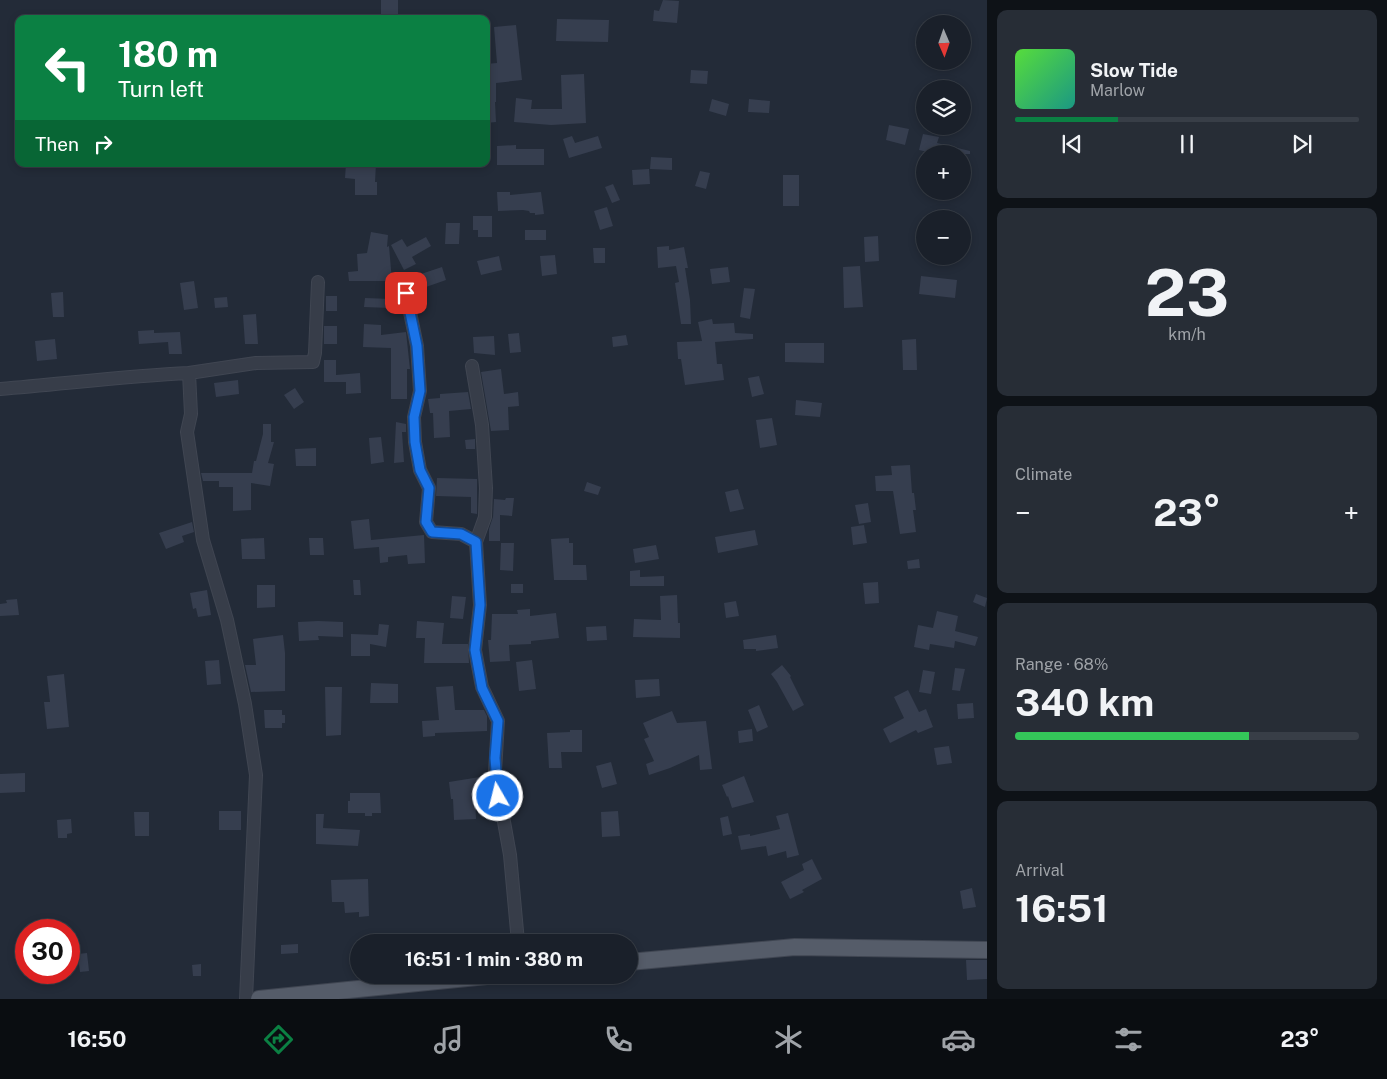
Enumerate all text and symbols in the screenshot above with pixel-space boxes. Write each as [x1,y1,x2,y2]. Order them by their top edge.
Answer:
north arrow [916,15,971,70]
map controls [916,15,971,265]
text: 180 m [118,34,218,75]
icon: left [35,35,100,100]
text: Slow Tide [1090,59,1178,81]
text: Turn left [118,76,204,102]
button: layers [916,80,971,135]
text: Marlow [1090,81,1145,100]
icon: right [89,130,117,158]
icon: previous [1058,130,1086,158]
icon: pause [1173,130,1201,158]
icon: next [1288,130,1316,158]
text: Then [35,133,79,155]
button: + [916,145,971,200]
button: − [916,210,971,265]
text: 23 [1145,254,1229,331]
pin [385,272,427,314]
icon: arrive [392,279,420,307]
text: km/h [1168,325,1206,344]
text: Climate [1015,465,1072,484]
text: 23° [1153,490,1221,535]
text: − [1015,496,1031,529]
text: + [1343,496,1359,529]
text: Range · 68% [1015,655,1108,674]
text: 340 km [1015,680,1154,725]
position arrow [471,769,523,821]
text: Arrival [1015,861,1064,880]
text: 16:51 [1015,886,1109,931]
speed limit sign: 30 [15,919,80,984]
text: 16:51 · 1 min · 380 m [405,948,583,970]
icon: directions [261,1022,296,1057]
icon: music [431,1022,466,1057]
icon: phone [601,1022,636,1057]
icon: climate [771,1022,806,1057]
icon: car [941,1022,976,1057]
icon: filters [1111,1022,1146,1057]
text: 16:50 [67,1026,126,1052]
text: 23° [1280,1026,1320,1052]

